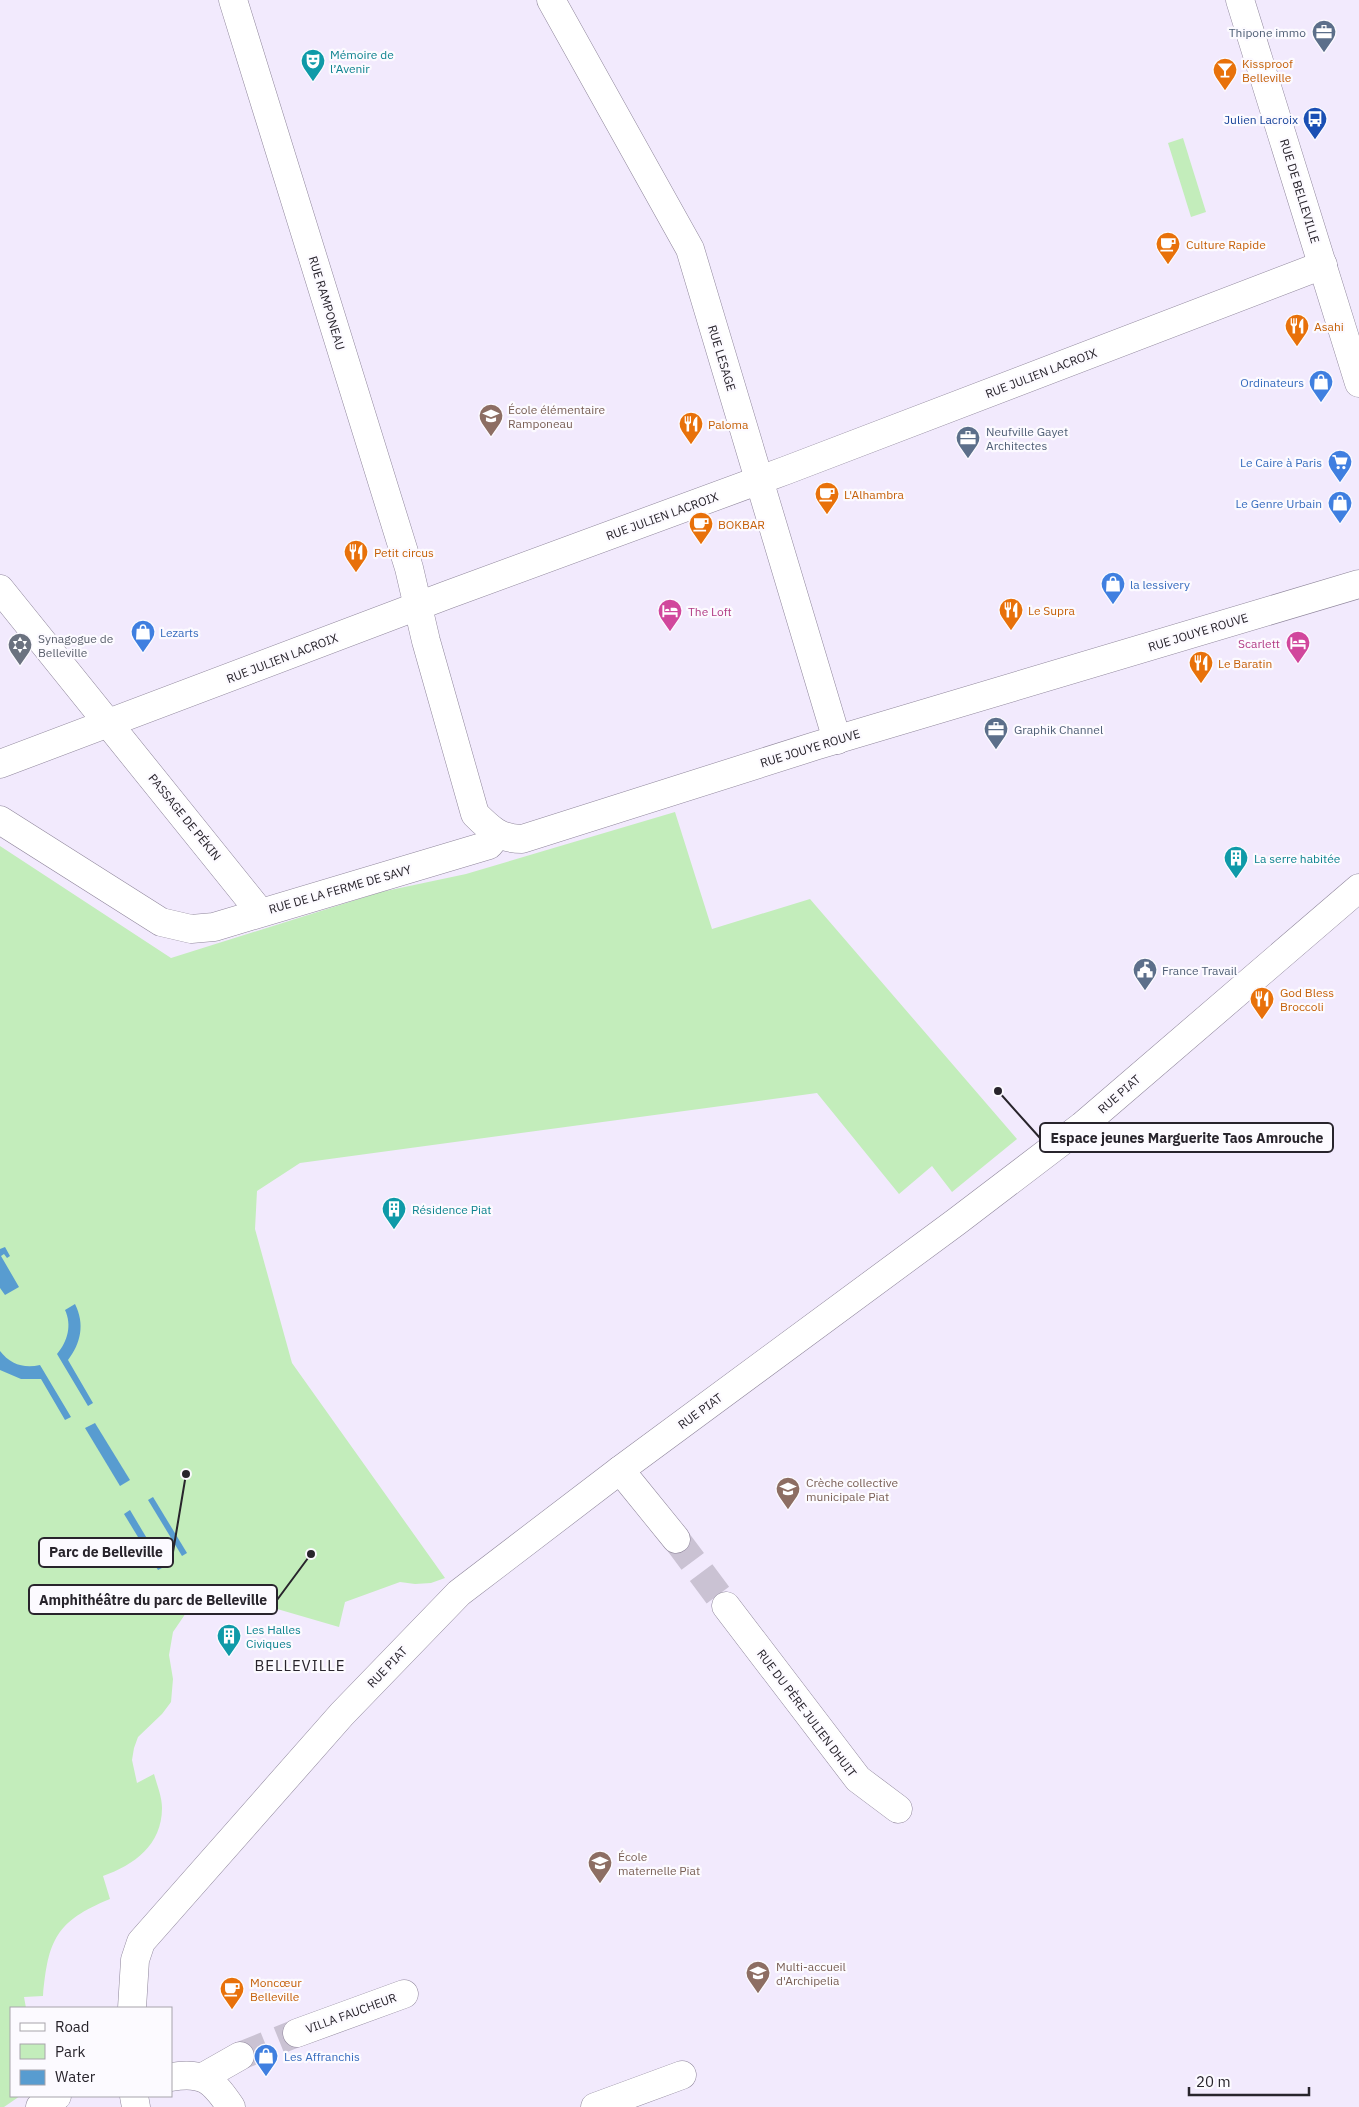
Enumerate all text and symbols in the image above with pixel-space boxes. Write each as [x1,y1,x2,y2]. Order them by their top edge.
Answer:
office icon: Thipone immo [1311,19,1337,53]
place label: Thipone immo [1229,25,1306,40]
place label: Mémoire de l’Avenir [330,47,394,76]
theatre icon: Mémoire de l’Avenir [300,48,326,82]
place label: Kissproof Belleville [1242,56,1293,85]
bar icon: Kissproof Belleville [1212,57,1238,91]
bus stop icon: Julien Lacroix [1302,106,1328,140]
place label: Julien Lacroix [1224,112,1298,127]
street label: RUE DE BELLEVILLE [1277,137,1323,245]
cafe icon: Culture Rapide [1155,231,1181,265]
place label: Culture Rapide [1186,237,1266,252]
street label: RUE RAMPONEAU [306,254,348,352]
restaurant icon: Asahi [1284,313,1310,347]
place label: Asahi [1314,319,1344,334]
street label: RUE LESAGE [705,323,739,393]
street label: RUE JULIEN LACROIX [983,345,1100,401]
shop icon: Ordinateurs [1308,369,1334,403]
place label: Ordinateurs [1240,375,1304,390]
place label: École élémentaire Ramponeau [508,402,606,431]
school or university icon: École élémentaire Ramponeau [478,403,504,437]
restaurant icon: Paloma [678,411,704,445]
place label: Paloma [708,417,749,432]
place label: Neufville Gayet Architectes [986,424,1068,453]
office icon: Neufville Gayet Architectes [955,425,981,459]
supermarket icon: Le Caire à Paris [1327,449,1353,483]
place label: Le Caire à Paris [1240,455,1322,470]
cafe icon: L'Alhambra [814,481,840,515]
place label: L'Alhambra [844,487,904,502]
street label: RUE JULIEN LACROIX [604,489,721,543]
shop icon: Le Genre Urbain [1327,490,1353,524]
place label: Le Genre Urbain [1235,496,1322,511]
cafe icon: BOKBAR [688,511,714,545]
place label: BOKBAR [718,517,765,532]
restaurant icon: Petit circus [343,539,369,573]
place label: Petit circus [374,545,434,560]
shop icon: la lessivery [1100,571,1126,605]
place label: la lessivery [1130,577,1190,592]
restaurant icon: Le Supra [998,597,1024,631]
hotel icon: The Loft [657,598,683,632]
place label: Le Supra [1028,603,1075,618]
place label: The Loft [688,604,732,619]
street label: RUE JOUYE ROUVE [1146,610,1250,654]
shop icon: Lezarts [130,619,156,653]
place label: Lezarts [160,625,199,640]
street label: RUE JULIEN LACROIX [224,630,341,686]
hotel icon: Scarlett [1285,630,1311,664]
place label: Synagogue de Belleville [38,631,114,660]
synagogue icon: Synagogue de Belleville [7,632,33,666]
place label: Scarlett [1238,636,1280,651]
restaurant icon: Le Baratin [1188,650,1214,684]
place label: Le Baratin [1218,656,1272,671]
office icon: Graphik Channel [983,716,1009,750]
place label: Graphik Channel [1014,722,1103,737]
street label: RUE JOUYE ROUVE [758,726,862,770]
street label: PASSAGE DE PÉKIN [146,771,224,863]
building icon: La serre habitée [1223,845,1249,879]
place label: La serre habitée [1254,851,1341,866]
street label: RUE DE LA FERME DE SAVY [267,861,413,917]
public building icon: France Travail [1132,957,1158,991]
place label: France Travail [1162,963,1237,978]
place label: God Bless Broccoli [1280,985,1334,1014]
restaurant icon: God Bless Broccoli [1249,986,1275,1020]
street label: RUE PIAT [1095,1071,1143,1117]
callout: Espace jeunes Marguerite Taos Amrouche [1040,1123,1333,1152]
text: Espace jeunes Marguerite Taos Amrouche [1051,1129,1324,1147]
building icon: Résidence Piat [381,1196,407,1230]
place label: Résidence Piat [412,1202,492,1217]
street label: RUE PIAT [675,1390,725,1432]
place label: Crèche collective municipale Piat [806,1475,898,1504]
school or university icon: Crèche collective municipale Piat [775,1476,801,1510]
callout: Parc de Belleville [39,1538,173,1567]
text: Parc de Belleville [49,1543,163,1561]
callout: Amphithéâtre du parc de Belleville [29,1585,277,1614]
text: Amphithéâtre du parc de Belleville [39,1591,267,1609]
place label: Les Halles Civiques [246,1622,301,1651]
building icon: Les Halles Civiques [216,1623,242,1657]
street label: RUE PIAT [364,1643,410,1691]
street label: RUE DU PÈRE JULIEN DHUIT [754,1646,860,1780]
district label: BELLEVILLE [254,1656,346,1675]
place label: École maternelle Piat [618,1849,700,1878]
school or university icon: École maternelle Piat [587,1850,613,1884]
place label: Multi-accueil d'Archipelia [776,1959,846,1988]
school or university icon: Multi-accueil d'Archipelia [745,1960,771,1994]
place label: Moncœur Belleville [250,1975,302,2004]
cafe icon: Moncœur Belleville [219,1976,245,2010]
street label: VILLA FAUCHEUR [304,1990,399,2036]
legend [10,2007,172,2097]
text: Road [55,2017,90,2036]
text: Park [55,2042,85,2061]
shop icon: Les Affranchis [253,2043,279,2077]
place label: Les Affranchis [284,2049,360,2064]
scale bar [1189,2064,1309,2096]
text: Water [55,2067,96,2086]
text: 20 m [1196,2072,1231,2091]

